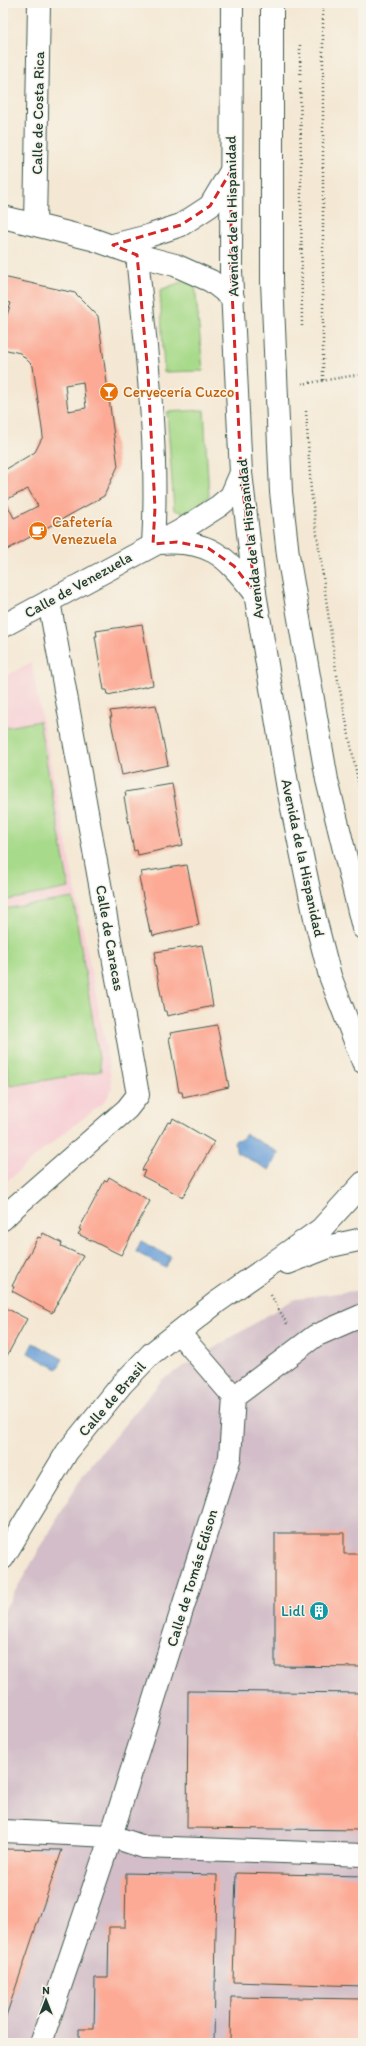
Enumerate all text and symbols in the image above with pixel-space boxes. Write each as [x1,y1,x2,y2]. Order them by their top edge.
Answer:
street label: Calle de Costa Rica [28,51,48,175]
street label: Avenida de la Hispanidad [222,135,242,297]
bar icon: Cervecería Cuzco [98,381,120,403]
place label: Cervecería Cuzco [123,383,234,401]
street label: Avenida de la Hispanidad [233,457,267,620]
place label: Cafetería Venezuela [52,513,118,548]
cafe icon: Cafetería Venezuela [27,520,49,542]
street label: Calle de Venezuela [21,548,135,622]
street label: Avenida de la Hispanidad [277,777,329,939]
street label: Calle de Caracas [92,884,128,993]
street label: Calle de Brasil [75,1357,150,1440]
street label: Calle de Tomás Edison [163,1507,221,1649]
building icon: Lidl [308,1600,330,1622]
place label: Lidl [281,1602,306,1620]
north arrow [26,1980,66,2020]
text: N [42,1984,50,1997]

